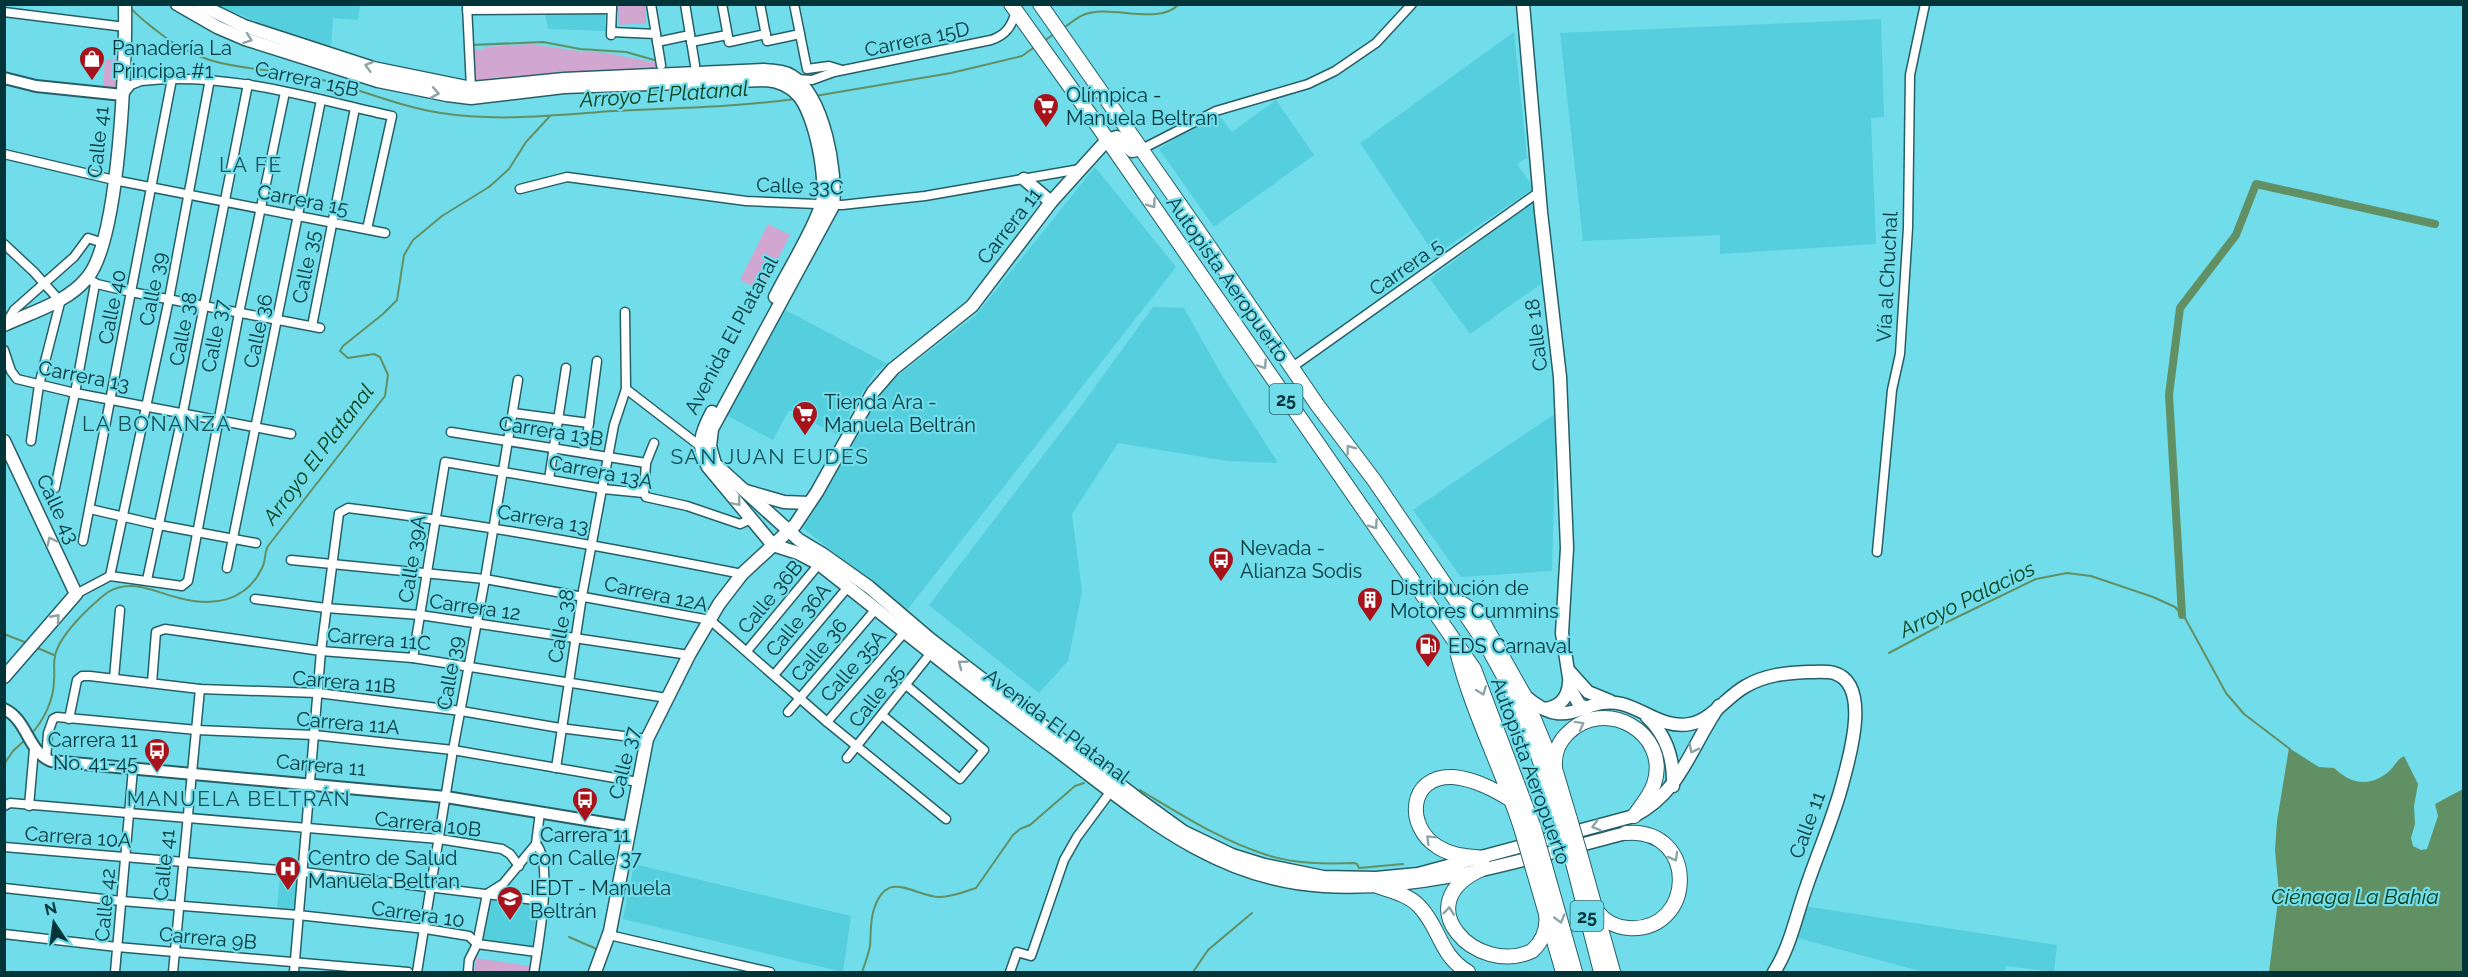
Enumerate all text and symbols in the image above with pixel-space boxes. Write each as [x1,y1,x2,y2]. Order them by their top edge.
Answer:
street label: Carrera 15D [862,16,972,62]
one-way arrow [242,32,253,45]
place label: Panadería La Principa #1 [112,36,232,83]
shop icon: Panadería La Principa #1 [77,44,107,82]
street label: Carrera 15B [253,56,361,102]
one-way arrow [364,61,375,73]
water label: Arroyo El Platanal [578,76,749,112]
place label: Olímpica - Manuela Beltran [1066,83,1218,130]
one-way arrow [431,86,440,98]
supermarket icon: Olímpica - Manuela Beltran [1031,91,1061,129]
street label: Calle 41 [82,105,114,179]
district label: LA FE [219,152,283,177]
street label: Calle 33C [756,172,844,200]
street label: Carrera 15 [255,179,351,221]
street label: Carrera 11 [972,183,1046,269]
street label: Autopista Aeropuerto [1162,191,1294,367]
one-way arrow [1145,198,1156,209]
street label: Vía al Chuchal [1872,210,1902,343]
street label: Calle 35 [287,228,325,306]
street label: Carrera 5 [1365,233,1447,301]
street label: Calle 39 [134,250,172,328]
street label: Avenida El Platanal [679,251,783,418]
street label: Calle 40 [93,268,131,346]
street label: Calle 38 [164,290,202,368]
street label: Calle 36 [238,292,278,370]
street label: Calle 37 [196,297,234,374]
street label: Calle 18 [1520,297,1552,373]
street label: Carrera 13 [36,355,132,397]
one-way arrow [1256,358,1267,369]
water label: Arroyo El Platanal [257,379,379,530]
road number: 25 [1270,384,1302,414]
place label: Tienda Ara - Manuela Beltrán [824,390,976,437]
supermarket icon: Tienda Ara - Manuela Beltrán [790,399,820,437]
district label: LA BONANZA [82,411,232,436]
street label: Carrera 13B [497,411,605,451]
district label: SAN JUAN EUDES [671,444,869,469]
one-way arrow [1346,444,1357,455]
street label: Carrera 13A [547,450,656,494]
street label: Calle 43 [31,470,85,548]
one-way arrow [730,495,741,506]
street label: Carrera 13 [495,499,591,539]
street label: Calle 39A [393,513,431,604]
one-way arrow [1367,519,1378,530]
one-way arrow [47,536,59,547]
place label: Nevada - Alianza Sodis [1240,536,1362,583]
bus stop icon: Nevada - Alianza Sodis [1206,545,1236,583]
street label: Calle 36B [732,555,808,639]
water label: Arroyo Palacios [1894,555,2039,643]
street label: Carrera 12A [602,571,711,617]
place label: Distribución de Motores Cummins [1390,576,1559,623]
street label: Calle 36A [760,578,836,662]
building icon: Distribución de Motores Cummins [1355,585,1385,623]
street label: Calle 38 [543,587,579,665]
street label: Carrera 12 [428,589,522,625]
one-way arrow [49,614,60,624]
street label: Calle 36 [786,614,852,686]
street label: Carrera 11C [326,623,432,656]
street label: Calle 35A [815,625,891,707]
fuel station icon: EDS Carnaval [1413,631,1443,669]
street label: Calle 39 [432,634,468,712]
place label: EDS Carnaval [1448,634,1573,658]
street label: Calle 35 [843,660,909,732]
one-way arrow [958,660,969,671]
street label: Avenida El Platanal [980,664,1135,789]
street label: Carrera 11B [291,666,397,698]
street label: Autopista Aeropuerto [1486,674,1576,868]
one-way arrow [1475,685,1487,696]
street label: Carrera 11A [295,707,401,740]
one-way arrow [1574,721,1584,732]
street label: Calle 37 [603,724,645,802]
place label: Carrera 11 No. 41-45 [48,728,138,775]
bus stop icon: Carrera 11 No. 41-45 [142,736,172,774]
one-way arrow [1688,743,1700,754]
street label: Carrera 11 [275,749,367,781]
bus stop icon: Carrera 11 con Calle 37 [570,785,600,823]
district label: MANUELA BELTRÁN [127,786,351,811]
street label: Calle 11 [1784,788,1830,862]
street label: Carrera 10B [373,806,483,842]
one-way arrow [1591,819,1602,831]
street label: Carrera 10A [24,821,133,853]
place label: Carrera 11 con Calle 37 [528,823,642,870]
street label: Calle 41 [148,828,180,902]
one-way arrow [1426,835,1436,846]
place label: Centro de Salud Manuela Beltran [308,846,460,893]
one-way arrow [1667,851,1678,861]
hospital icon: Centro de Salud Manuela Beltran [273,854,303,892]
street label: Calle 42 [90,867,120,943]
place label: IEDT - Manuela Beltrán [530,876,671,923]
school or university icon: IEDT - Manuela Beltrán [495,884,525,922]
water label: Ciénaga La Bahía [2271,884,2439,909]
north arrow [24,893,84,953]
street label: Carrera 10 [370,896,466,932]
text: N [43,898,59,920]
road number: 25 [1570,901,1604,931]
one-way arrow [1442,907,1455,916]
one-way arrow [1553,913,1565,924]
street label: Carrera 9B [158,922,258,954]

